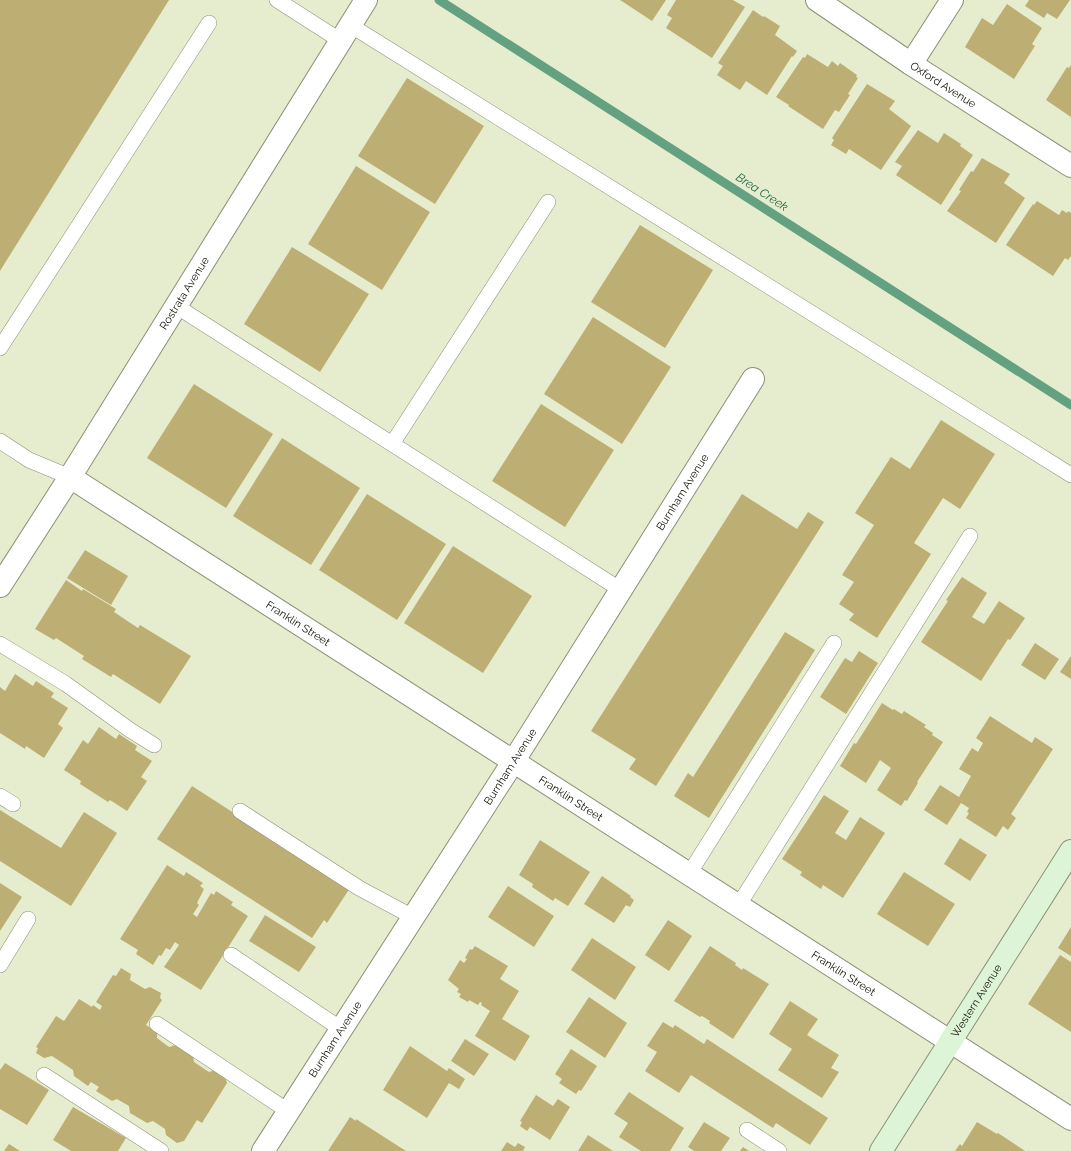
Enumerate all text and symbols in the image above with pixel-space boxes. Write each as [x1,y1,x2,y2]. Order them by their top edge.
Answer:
street label: Oxford Avenue [908,59,979,111]
water label: Brea Creek [733,170,791,214]
street label: Rostrata Avenue [157,254,212,332]
street label: Burnham Avenue [654,451,712,533]
street label: Franklin Street [263,598,332,649]
street label: Burnham Avenue [481,726,540,807]
street label: Franklin Street [536,773,605,824]
street label: Franklin Street [809,948,878,999]
street label: Western Avenue [949,961,1005,1040]
street label: Burnham Avenue [306,998,365,1080]

